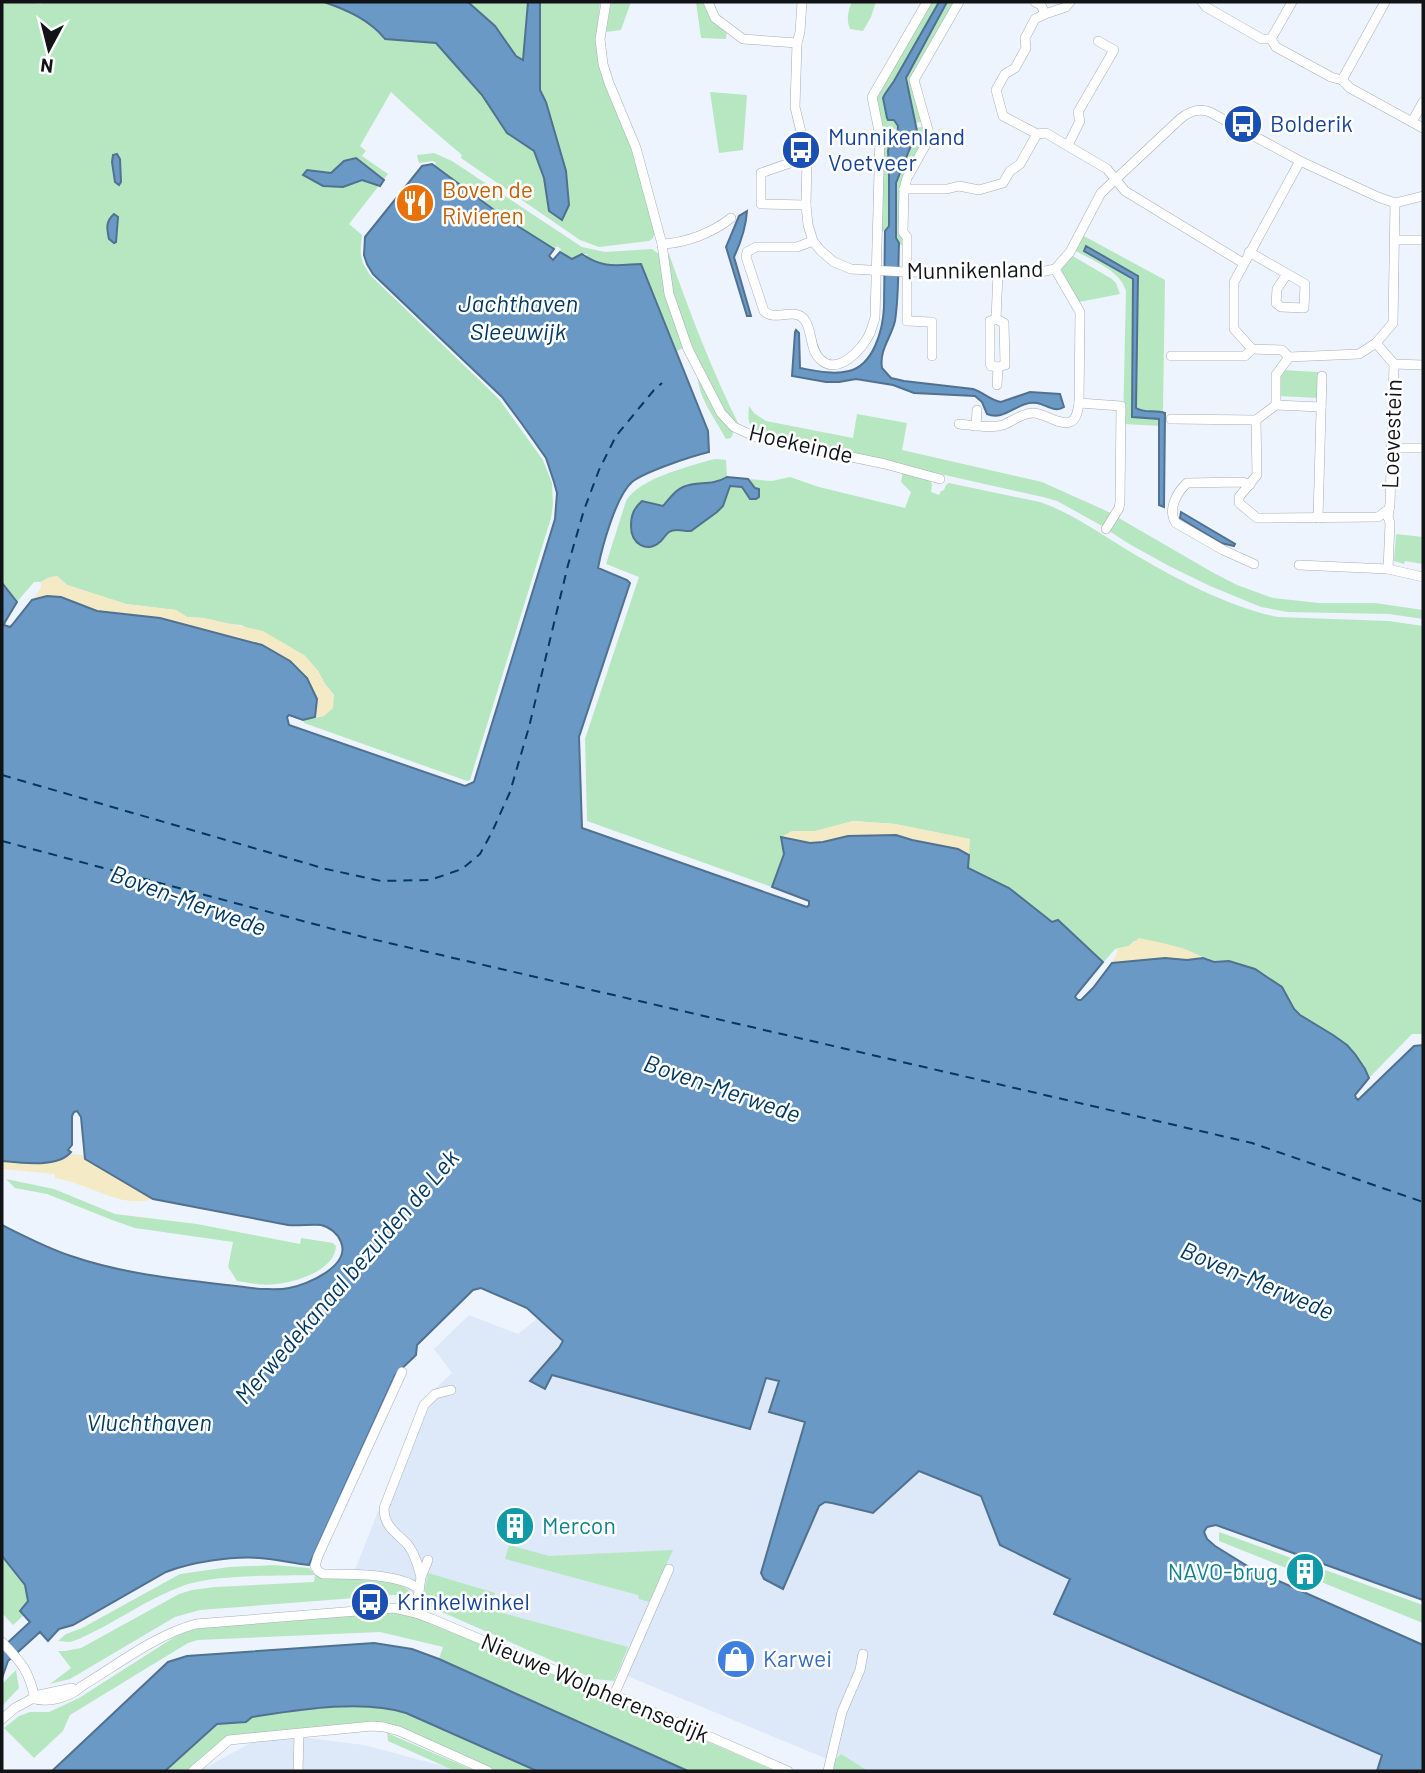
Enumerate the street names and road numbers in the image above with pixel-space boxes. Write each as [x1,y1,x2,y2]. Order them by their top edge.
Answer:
street label: Munnikenland [906,254,1044,284]
street label: Loevestein [1375,379,1407,489]
street label: Hoekeinde [746,417,856,469]
street label: Nieuwe Wolpherensedijk [477,1626,714,1748]

